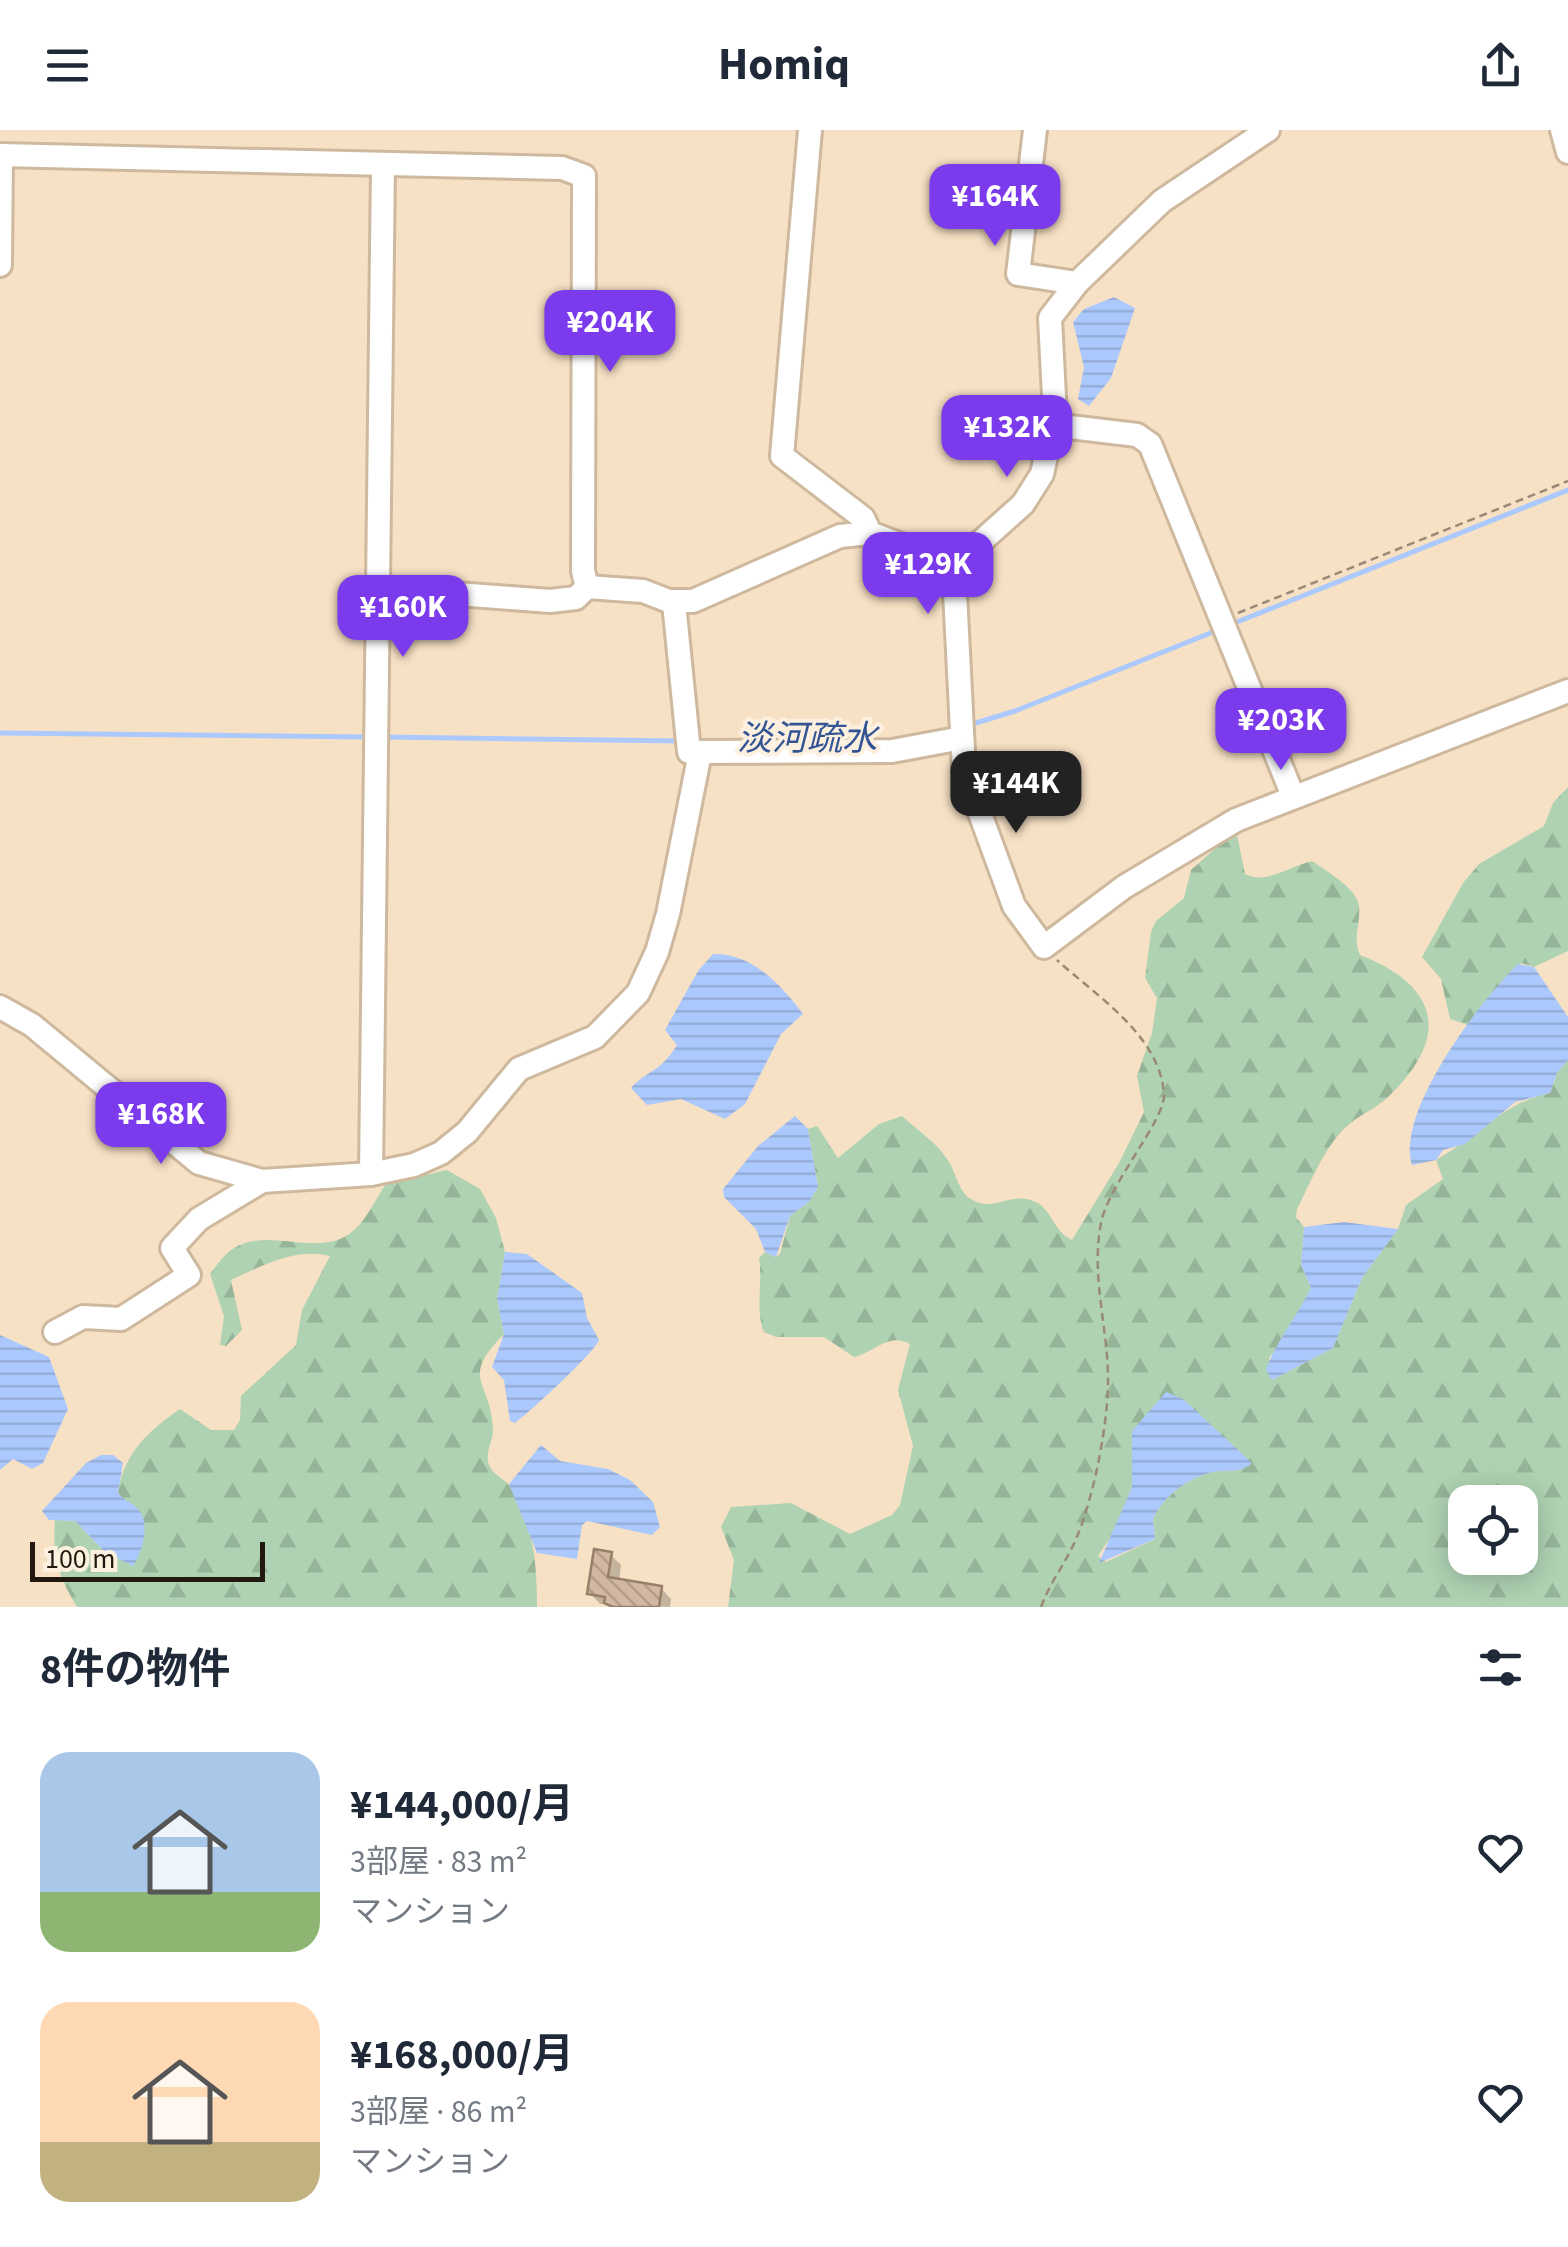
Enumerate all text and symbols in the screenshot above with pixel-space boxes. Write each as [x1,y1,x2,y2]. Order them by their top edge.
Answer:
text: Homiq [718,33,850,97]
icon: menu [40,38,95,93]
icon: share [1473,38,1528,93]
pin: ¥164K [925,164,1065,249]
text: ¥164K [951,173,1039,219]
pin: ¥204K [540,290,680,375]
text: ¥204K [566,299,654,345]
pin: ¥132K [937,395,1077,480]
text: ¥132K [963,404,1051,450]
pin: ¥129K [858,532,998,617]
text: ¥129K [884,541,972,587]
pin: ¥160K [333,575,473,660]
text: ¥160K [359,584,447,630]
pin: ¥203K [1211,688,1351,773]
text: ¥203K [1237,697,1325,743]
water label: 淡河疏水 [737,714,881,764]
pin: ¥144K [946,751,1086,836]
text: ¥144K [972,760,1060,806]
pin: ¥168K [91,1082,231,1167]
text: ¥168K [117,1091,205,1137]
map controls [1448,1485,1538,1575]
button: locate [1448,1485,1538,1575]
scale bar [30,1537,265,1582]
text: 100 m [45,1539,116,1579]
text: 8件の物件 [40,1640,230,1700]
icon: filters [1473,1640,1528,1695]
text: ¥144,000/月 [350,1775,574,1835]
icon: home [120,1792,240,1912]
icon: heart [1473,1825,1528,1880]
text: 3部屋 · 83 m² [350,1839,527,1885]
text: マンション [350,1889,510,1935]
text: ¥168,000/月 [350,2025,574,2085]
icon: home [120,2042,240,2162]
icon: heart [1473,2075,1528,2130]
text: 3部屋 · 86 m² [350,2089,527,2135]
text: マンション [350,2139,510,2185]

